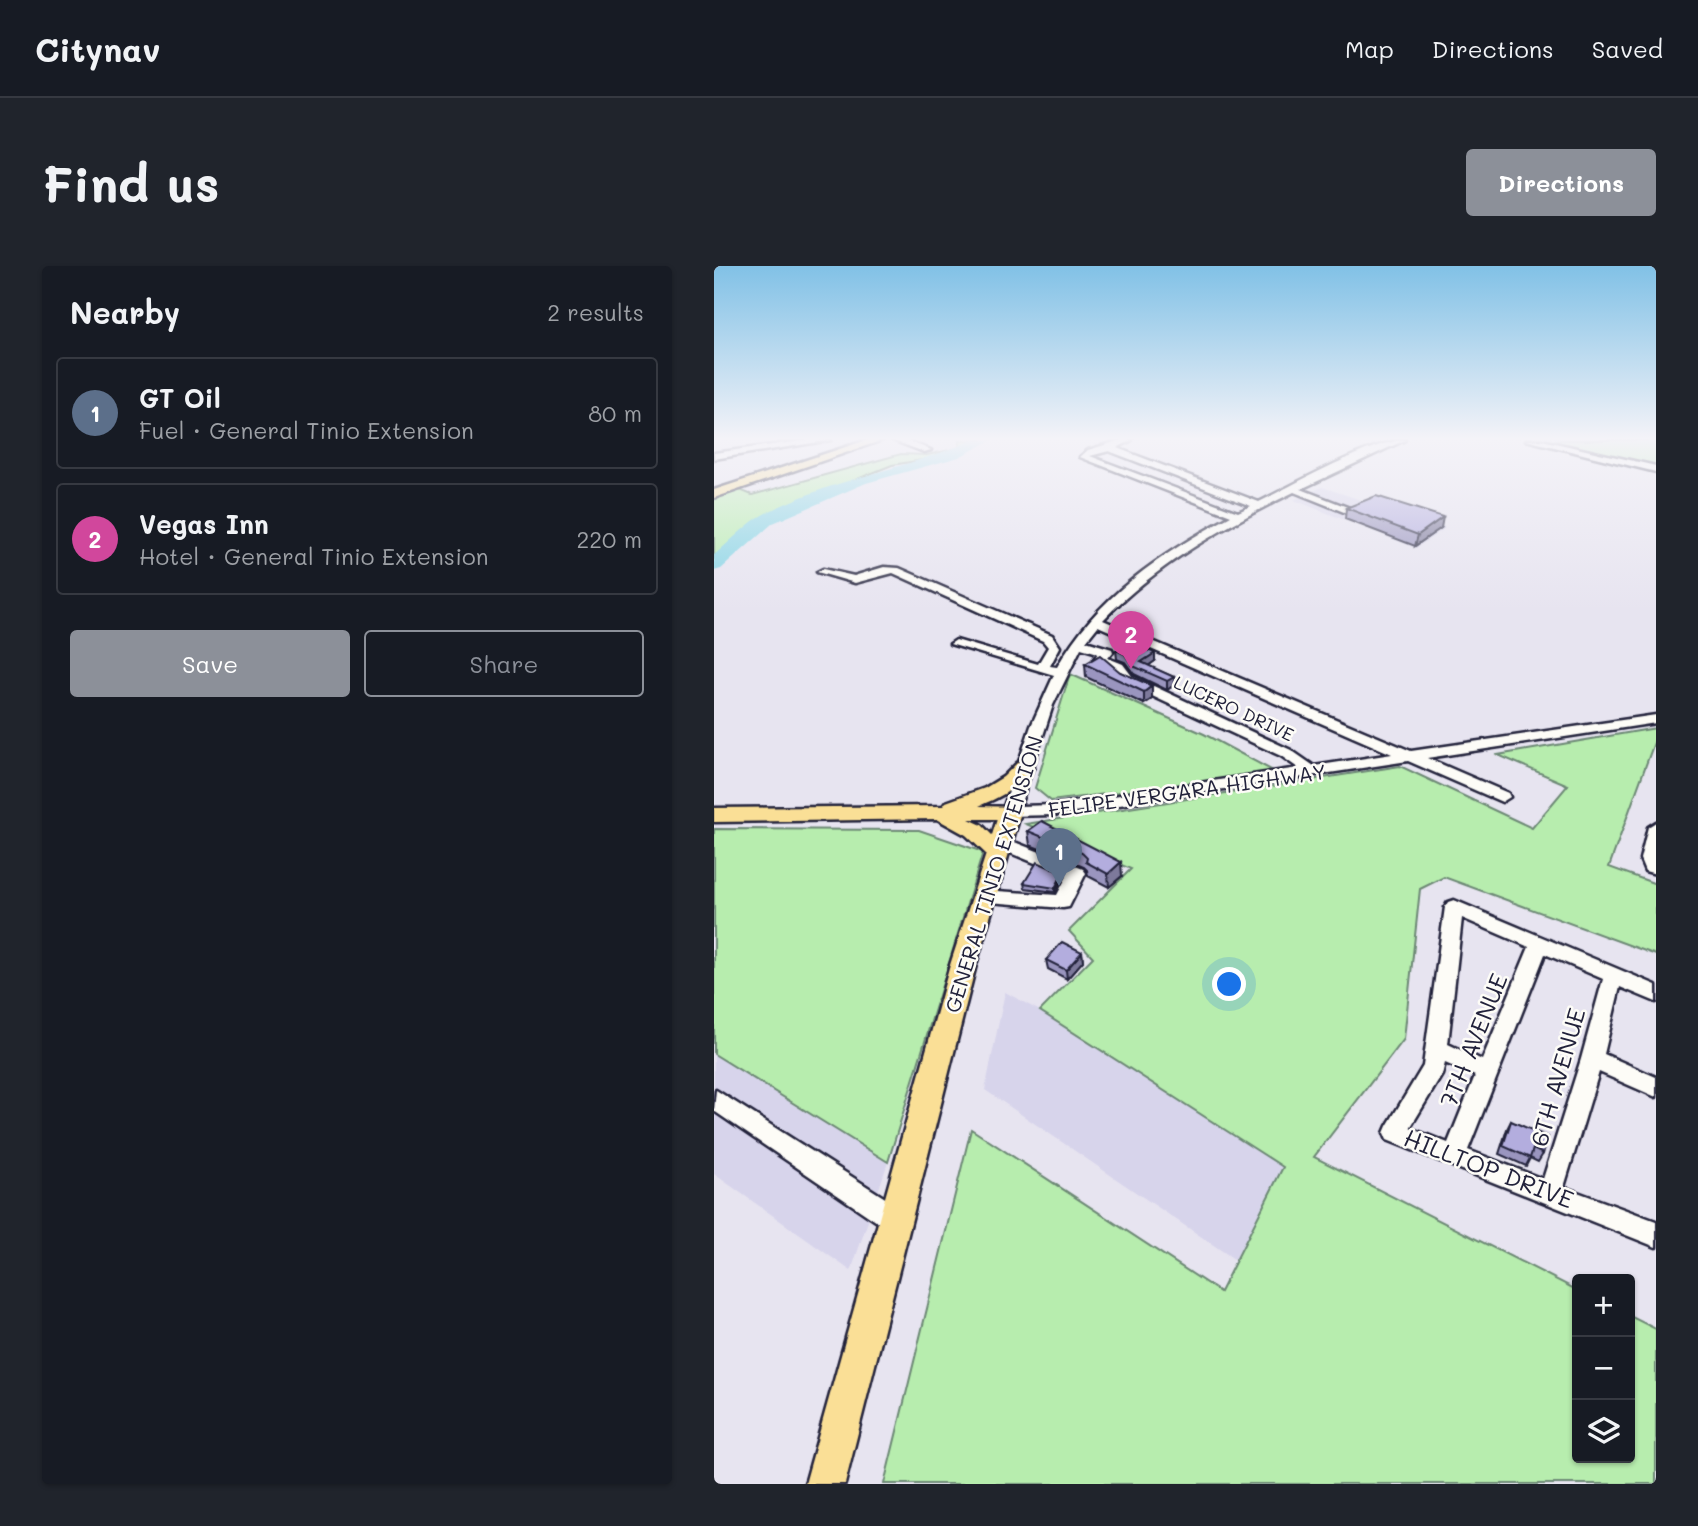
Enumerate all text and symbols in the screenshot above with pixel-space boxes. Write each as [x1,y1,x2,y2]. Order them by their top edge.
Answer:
text: Citynav [35,27,160,70]
text: Map [1345,33,1394,64]
text: Directions [1432,33,1554,64]
text: Saved [1592,33,1663,64]
button: Directions [1466,149,1656,216]
text: Find us [42,151,220,214]
text: Nearby [70,292,180,332]
text: 2 results [547,297,644,327]
text: GT Oil [139,381,221,415]
text: 1 [90,398,100,428]
text: 80 m [588,398,642,428]
text: Fuel · General Tinio Extension [139,415,474,445]
text: Vegas Inn [139,507,269,541]
text: 2 [89,524,101,554]
text: 220 m [576,524,642,554]
text: Hotel · General Tinio Extension [139,541,488,571]
pin: 2 [1108,611,1154,669]
button: Save [70,630,350,697]
button: Share [364,630,644,697]
street label: LUCERO DRIVE [1170,670,1298,746]
street label: GENERAL TINIO EXTENSION [938,732,1048,1016]
street label: FELIPE VERGARA HIGHWAY [1046,757,1328,823]
pin: 1 [1036,828,1082,886]
your location [1212,967,1246,1001]
street label: 7TH AVENUE [1432,969,1514,1111]
street label: 6TH AVENUE [1522,1004,1592,1150]
street label: HILLTOP DRIVE [1400,1121,1578,1215]
map controls [1572,1274,1635,1463]
button: + [1572,1274,1635,1337]
button: − [1572,1337,1635,1400]
button: layers [1572,1400,1635,1463]

